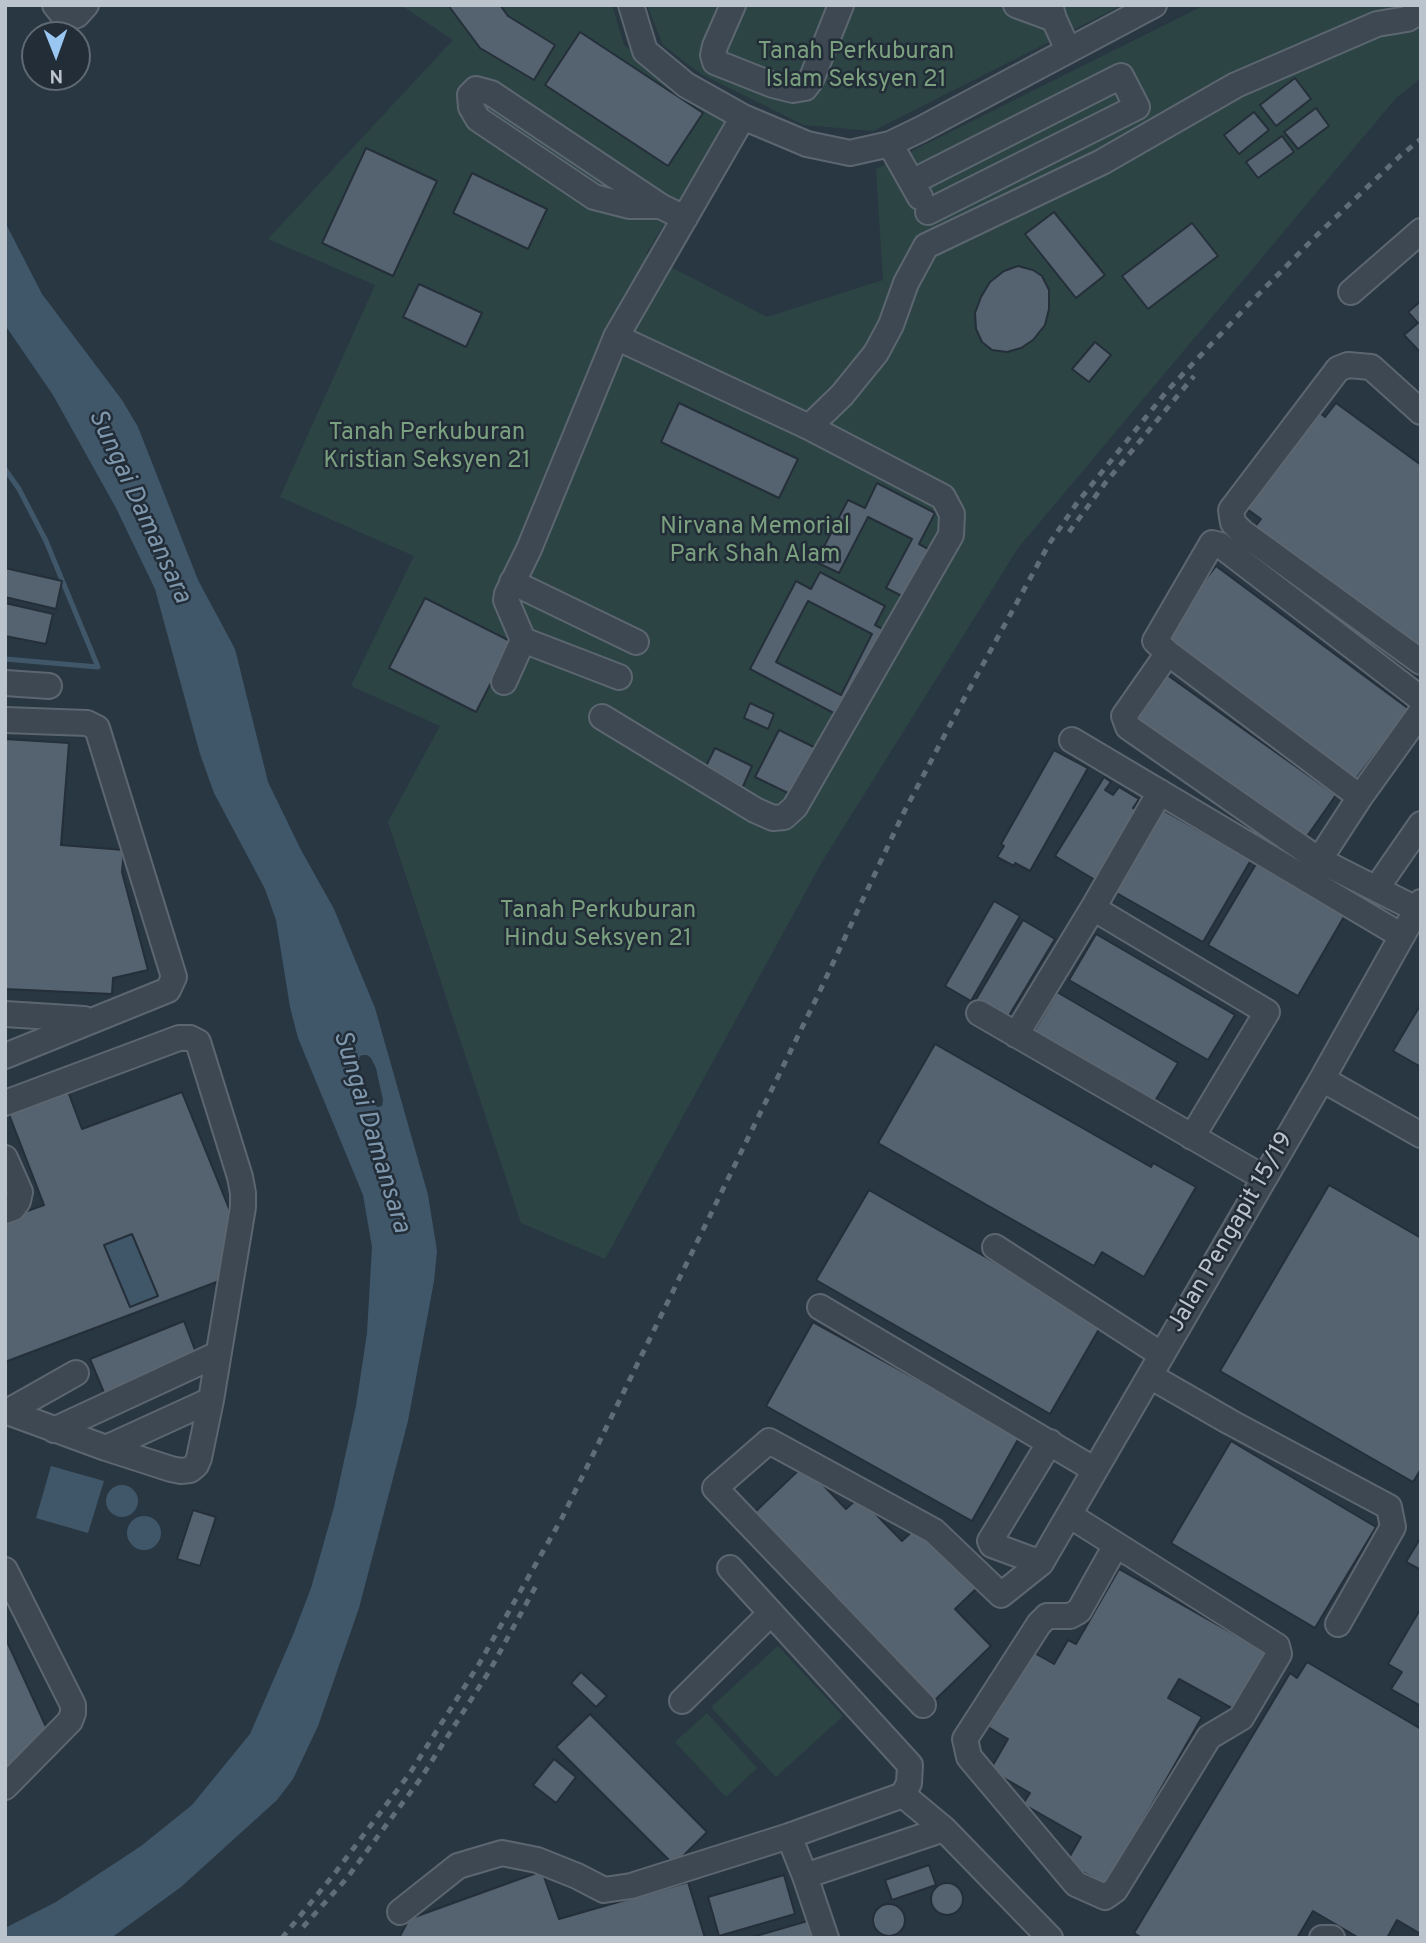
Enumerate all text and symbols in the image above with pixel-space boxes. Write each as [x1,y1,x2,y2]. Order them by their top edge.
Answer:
north arrow [21,21,91,91]
park label: Tanah Perkuburan Islam Seksyen 21 [758,39,954,95]
text: N [49,63,63,87]
water label: Sungai Damansara [79,405,197,609]
park label: Tanah Perkuburan Kristian Seksyen 21 [323,420,531,476]
park label: Nirvana Memorial Park Shah Alam [660,514,850,570]
park label: Tanah Perkuburan Hindu Seksyen 21 [500,898,696,954]
water label: Sungai Damansara [324,1027,416,1237]
street label: Jalan Pengapit 15/19 [1163,1128,1301,1338]

